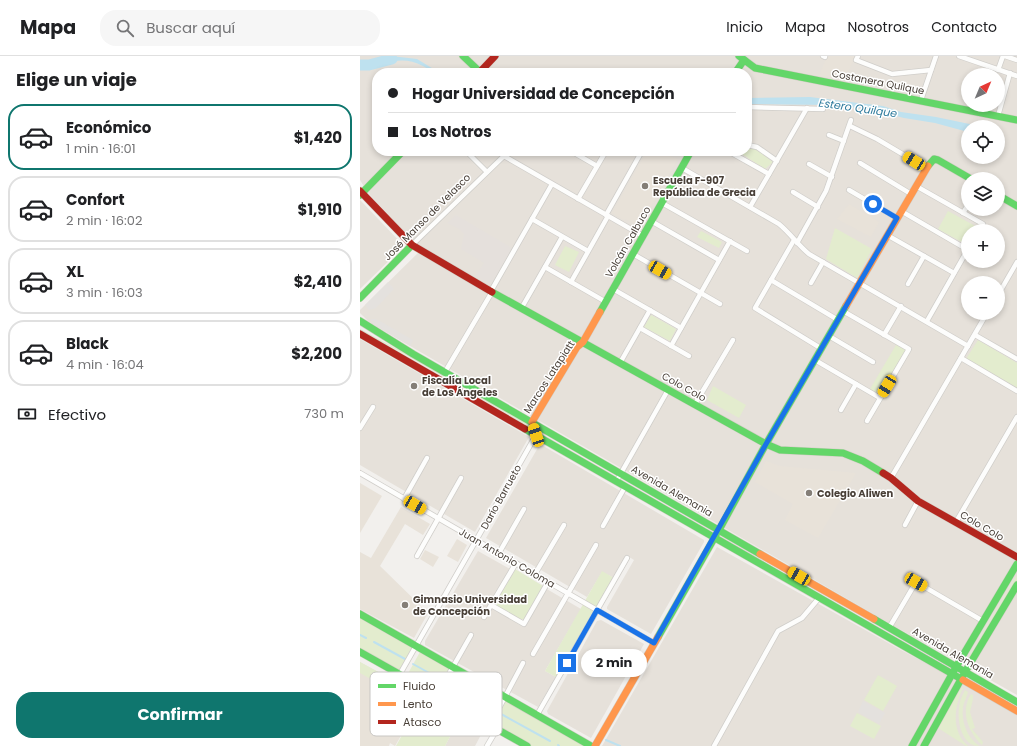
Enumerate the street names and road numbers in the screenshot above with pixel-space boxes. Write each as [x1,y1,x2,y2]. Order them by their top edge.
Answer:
street label: Costanera Quilque [830,66,926,98]
street label: José Manso de Velasco [380,170,474,264]
street label: Volcán Calbuco [601,204,655,280]
street label: Marcos Latapiatt [520,337,578,416]
street label: Colo Colo [659,369,709,405]
street label: Darío Barrueto [477,462,525,532]
street label: Avenida Alemania [629,462,715,520]
street label: Colo Colo [957,507,1007,545]
street label: Juan Antonio Coloma [456,524,558,592]
street label: Avenida Alemania [910,624,996,682]

